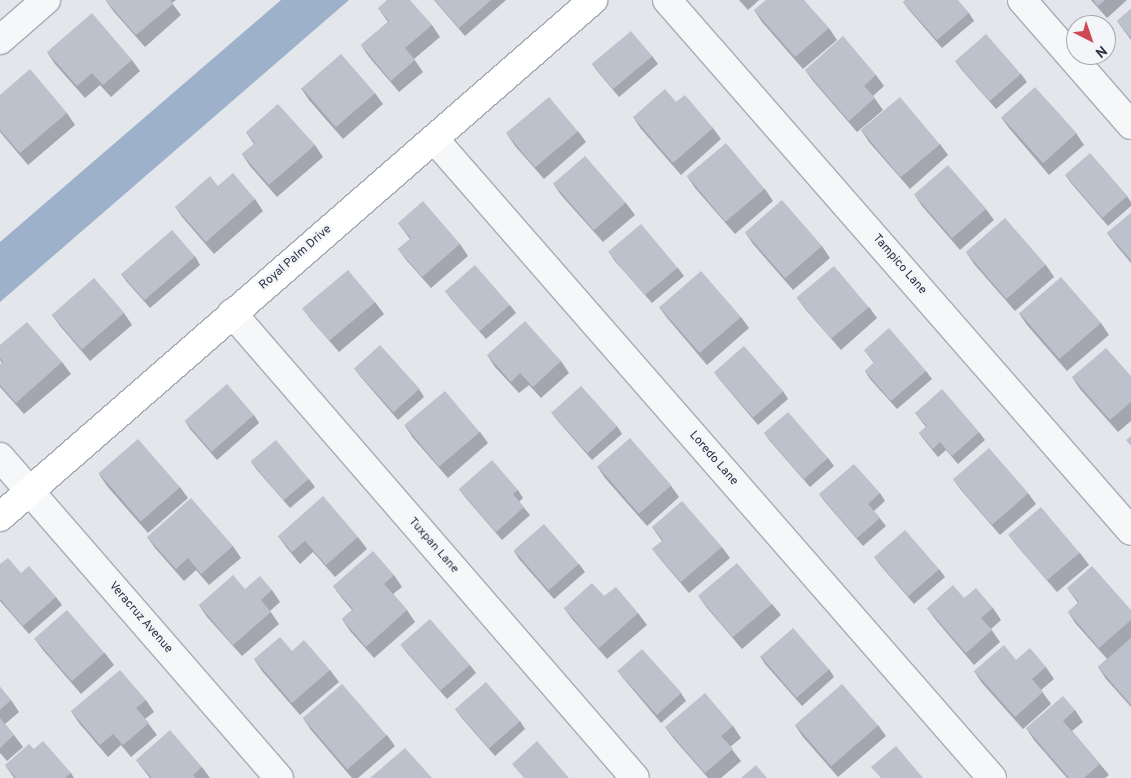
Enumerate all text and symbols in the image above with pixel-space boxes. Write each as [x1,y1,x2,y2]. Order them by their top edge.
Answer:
north arrow [1066,15,1116,65]
text: N [1091,41,1110,61]
street label: Royal Palm Drive [257,223,335,293]
street label: Tampico Lane [869,232,929,298]
street label: Loredo Lane [686,429,740,489]
street label: Tuxpan Lane [405,515,461,577]
street label: Veracruz Avenue [105,579,175,657]

